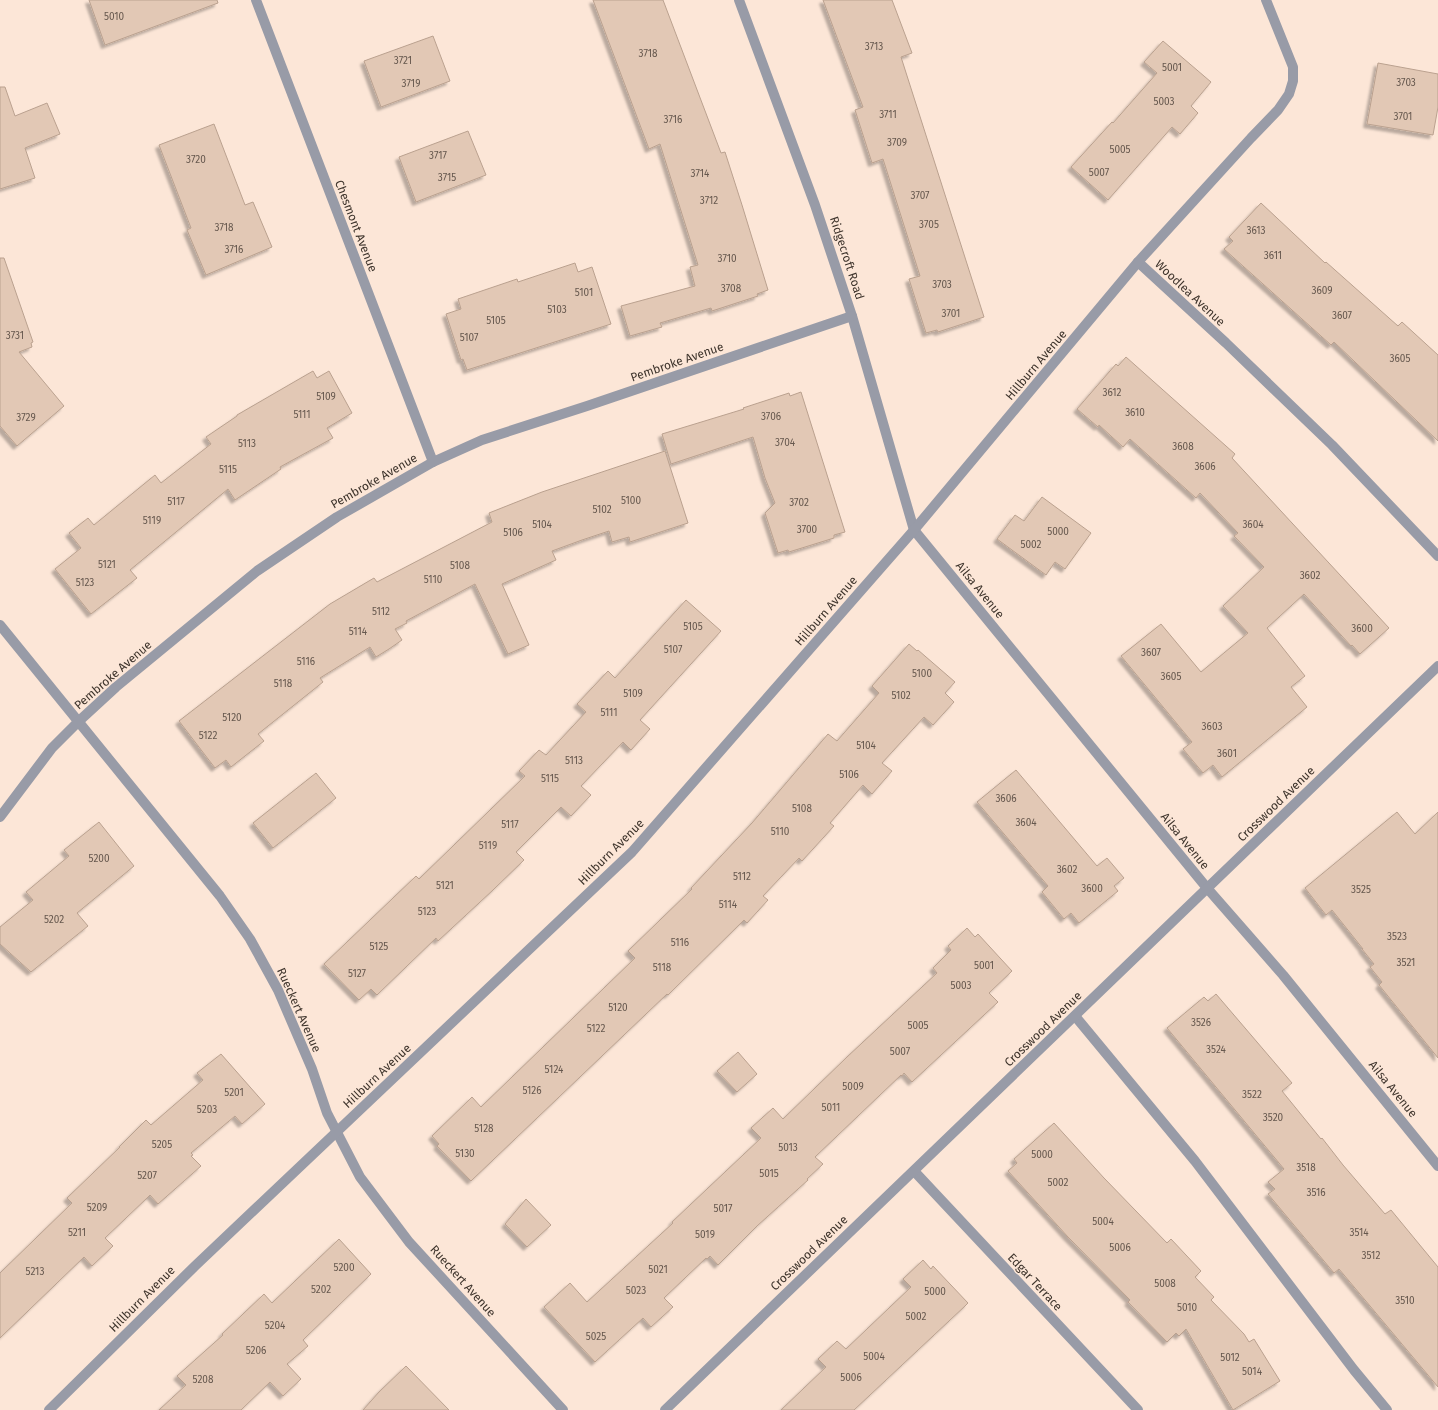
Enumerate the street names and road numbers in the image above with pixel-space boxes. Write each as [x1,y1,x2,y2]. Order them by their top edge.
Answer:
street label: Chesmont Avenue [332,178,380,274]
street label: Ridgecroft Road [827,215,867,301]
street label: Woodlea Avenue [1152,257,1228,329]
street label: Hillburn Avenue [1003,327,1069,403]
street label: Pembroke Avenue [629,340,725,384]
street label: Pembroke Avenue [328,451,420,511]
street label: Ailsa Avenue [953,559,1007,621]
street label: Hillburn Avenue [792,573,860,649]
street label: Pembroke Avenue [72,638,154,712]
street label: Crosswood Avenue [1235,764,1317,844]
street label: Ailsa Avenue [1158,810,1212,872]
street label: Hillburn Avenue [575,816,647,888]
street label: Rueckert Avenue [274,966,324,1054]
street label: Crosswood Avenue [1002,989,1084,1069]
street label: Hillburn Avenue [340,1041,414,1111]
street label: Ailsa Avenue [1366,1058,1420,1120]
street label: Crosswood Avenue [768,1213,850,1293]
street label: Rueckert Avenue [427,1242,499,1320]
street label: Edgar Terrace [1005,1250,1065,1314]
street label: Hillburn Avenue [106,1263,178,1335]

